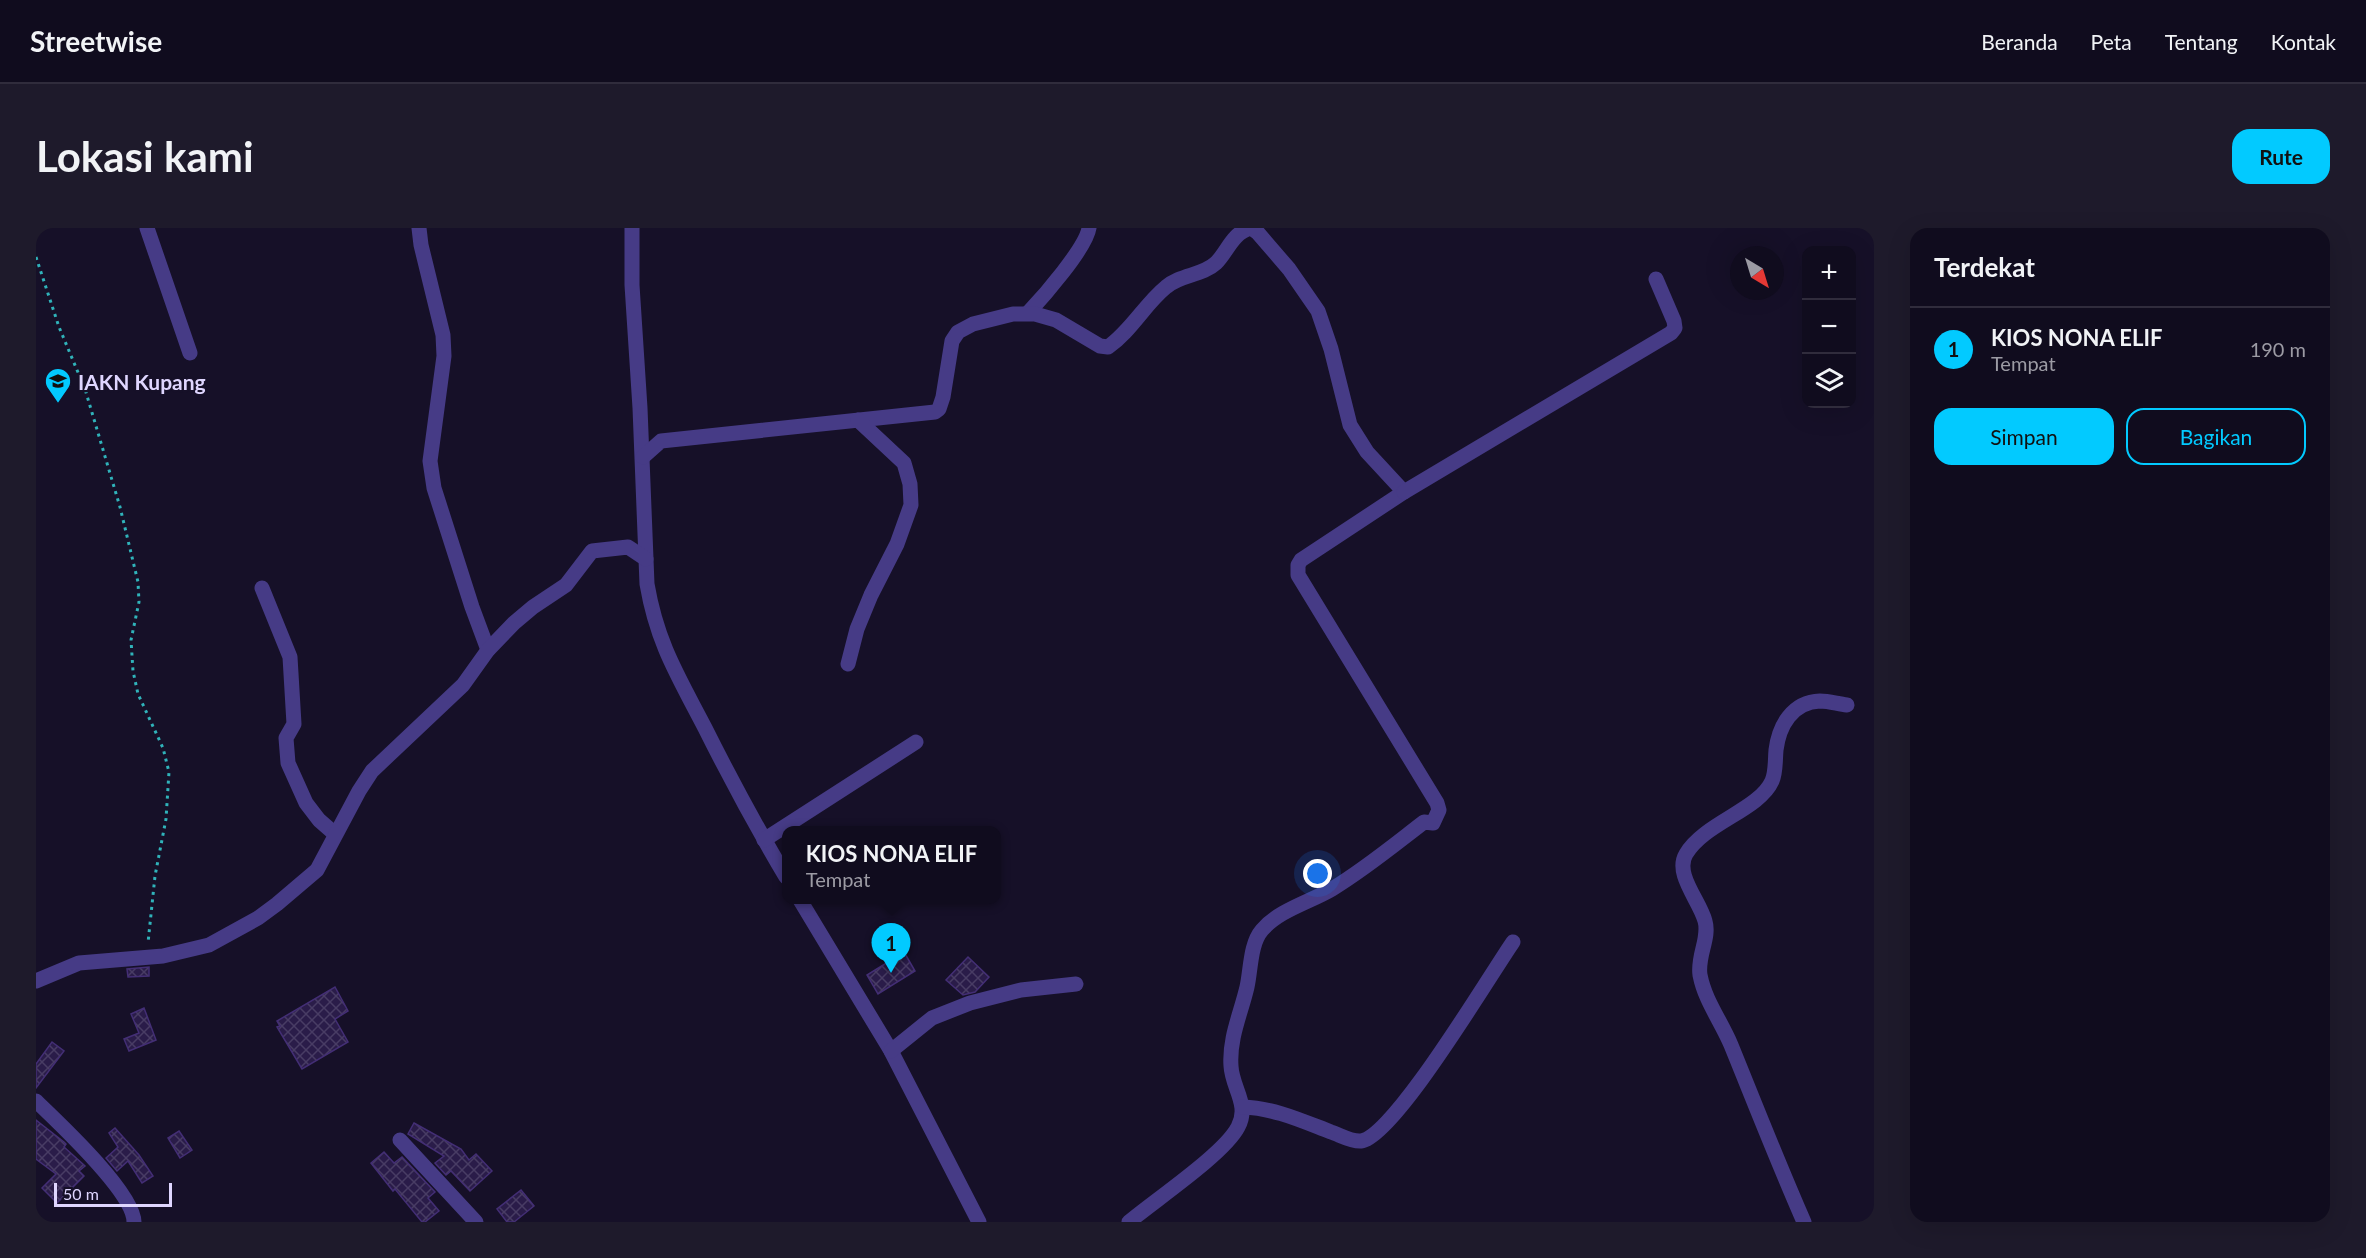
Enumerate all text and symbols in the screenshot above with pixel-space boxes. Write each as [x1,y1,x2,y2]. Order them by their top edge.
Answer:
text: Streetwise [30,24,162,58]
text: Beranda [1981,29,2058,54]
text: Peta [2091,29,2132,54]
text: Tentang [2165,29,2238,54]
text: Kontak [2271,29,2336,54]
button: Rute [2232,129,2330,184]
text: Lokasi kami [36,131,254,181]
north arrow [1730,246,1784,300]
map controls [1802,246,1856,408]
button: + [1802,246,1856,300]
text: Terdekat [1934,251,2035,283]
button: − [1802,300,1856,354]
text: KIOS NONA ELIF [1991,324,2162,351]
text: 1 [1948,337,1959,361]
text: 190 m [2250,337,2306,361]
text: Tempat [1991,351,2056,375]
button: layers [1802,354,1856,408]
school or university icon: IAKN Kupang [43,366,73,404]
place label: IAKN Kupang [78,369,206,394]
button: Simpan [1934,408,2114,465]
button: Bagikan [2126,408,2306,465]
popup [782,826,1001,904]
text: KIOS NONA ELIF [806,840,977,867]
your location [1303,859,1332,888]
text: Tempat [806,867,870,891]
pin: 1 [872,924,910,973]
scale bar [54,1180,172,1208]
text: 50 m [63,1184,99,1203]

